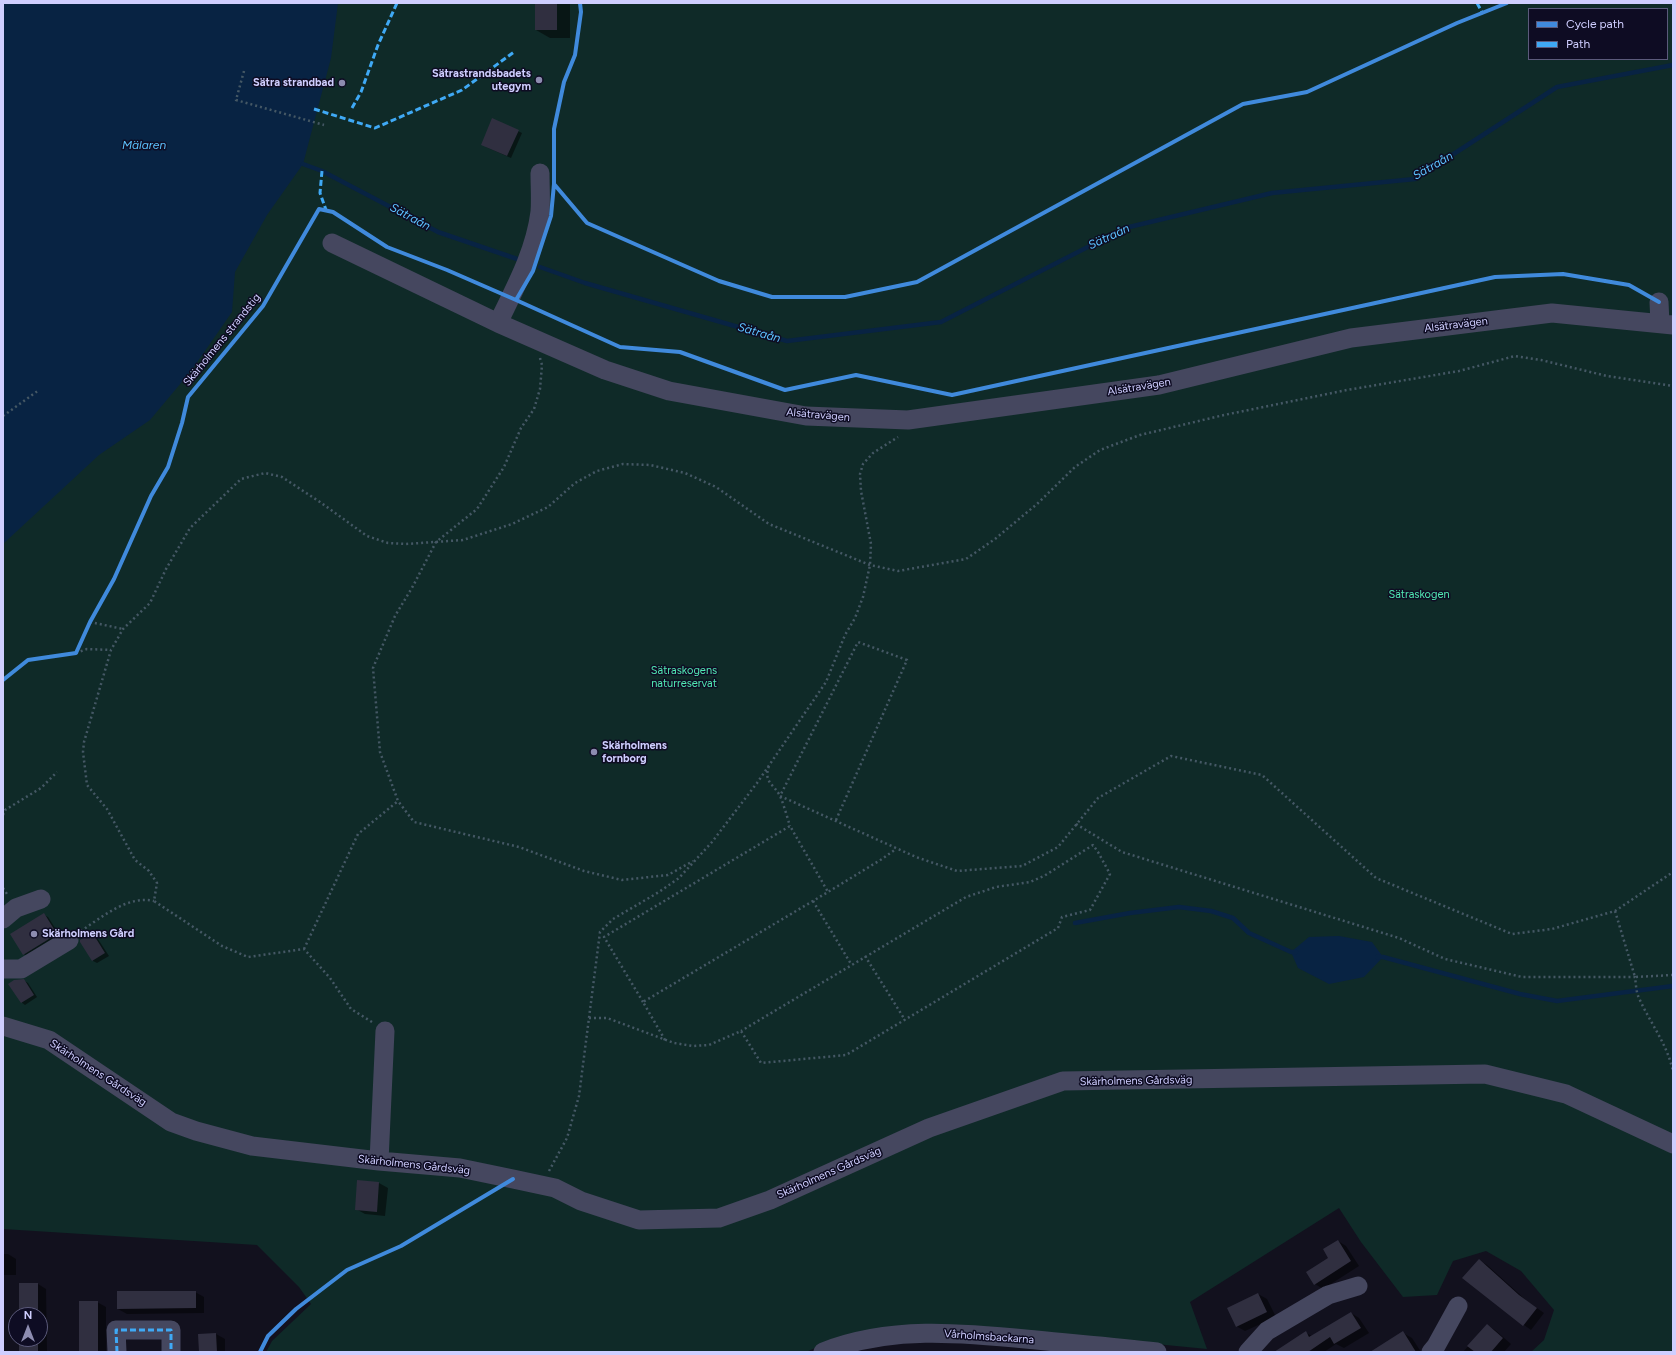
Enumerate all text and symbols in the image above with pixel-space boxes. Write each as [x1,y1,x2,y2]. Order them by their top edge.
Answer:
legend [1528,8,1668,60]
text: Cycle path [1566,17,1624,31]
text: Path [1566,37,1590,51]
place label: Sätrastrandsbadets utegym [432,67,531,93]
marker: Sätrastrandsbadets utegym [534,75,544,85]
place label: Sätra strandbad [253,76,334,90]
marker: Sätra strandbad [337,78,347,88]
water label: Mälaren [122,138,166,152]
water label: Sätraån [1410,149,1456,183]
water label: Sätraån [387,200,433,234]
water label: Sätraån [1086,221,1132,253]
street label: Skärholmens strandstig [181,291,263,389]
street label: Alsätravägen [1423,315,1489,335]
water label: Sätraån [736,320,782,346]
street label: Alsätravägen [1106,375,1172,399]
street label: Alsätravägen [786,406,850,424]
park label: Sätraskogen [1388,588,1450,602]
park label: Sätraskogens naturreservat [651,664,717,690]
place label: Skärholmens fornborg [602,739,667,765]
marker: Skärholmens fornborg [589,747,599,757]
place label: Skärholmens Gård [42,927,134,941]
marker: Skärholmens Gård [29,929,39,939]
street label: Skärholmens Gårdsväg [47,1037,149,1109]
street label: Skärholmens Gårdsväg [1080,1073,1192,1089]
street label: Skärholmens Gårdsväg [775,1144,883,1202]
street label: Skärholmens Gårdsväg [357,1153,471,1177]
north arrow [8,1307,48,1347]
text: N [24,1309,32,1322]
street label: Vårholmsbackarna [944,1327,1034,1347]

